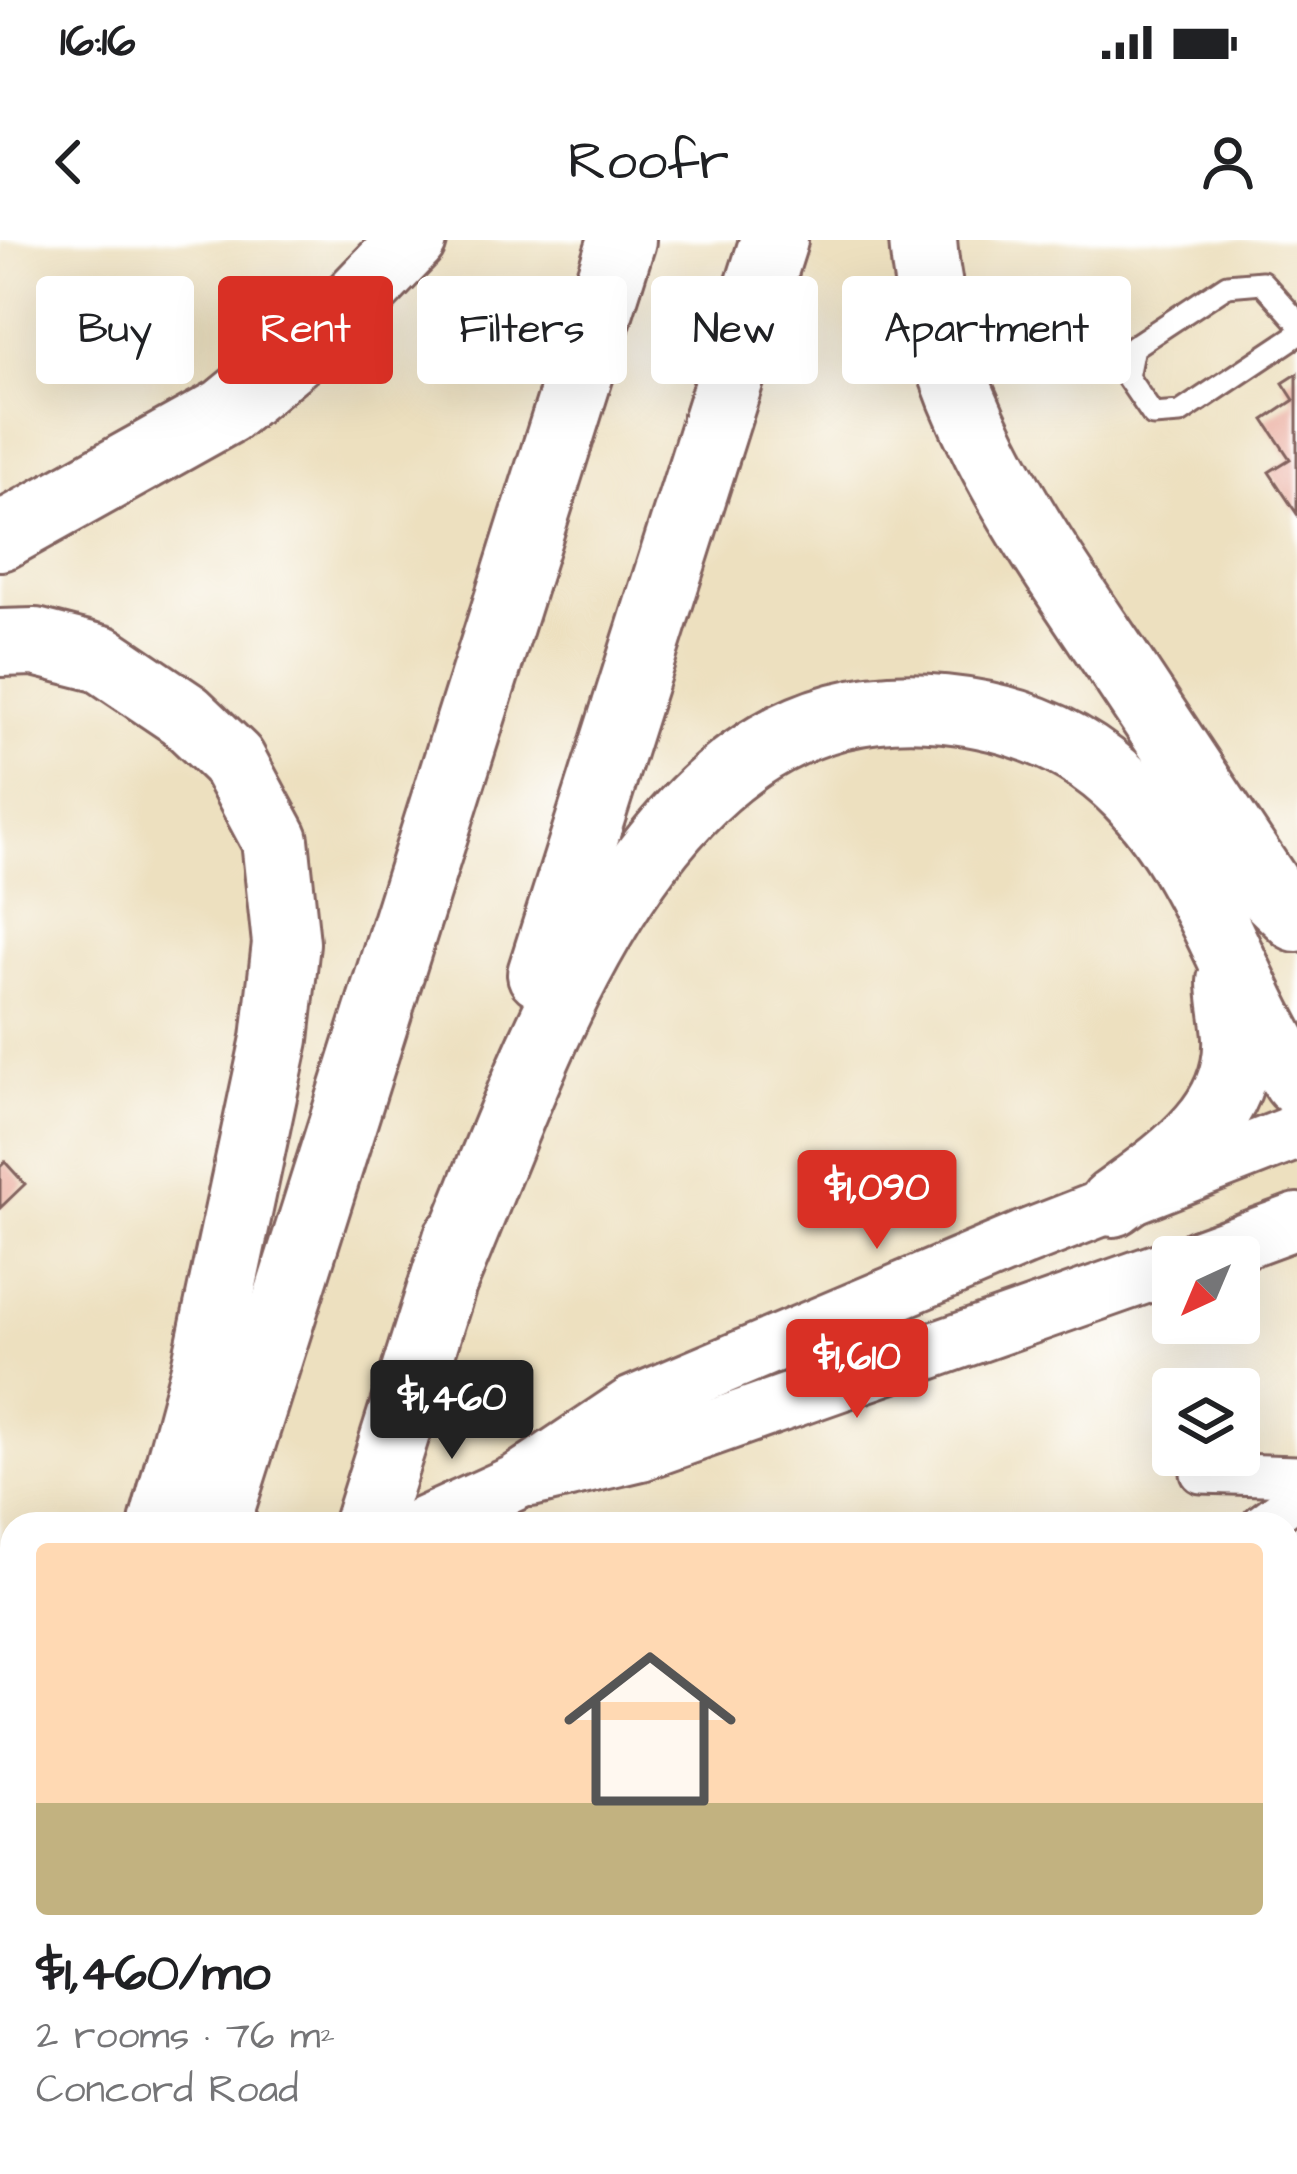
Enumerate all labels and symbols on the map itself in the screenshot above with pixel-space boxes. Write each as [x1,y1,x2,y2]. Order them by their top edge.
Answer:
pin: $1,090 [779,1150,975,1252]
north arrow [1152,1236,1260,1344]
pin: $1,610 [759,1319,955,1421]
pin: $1,460 [354,1360,550,1462]

